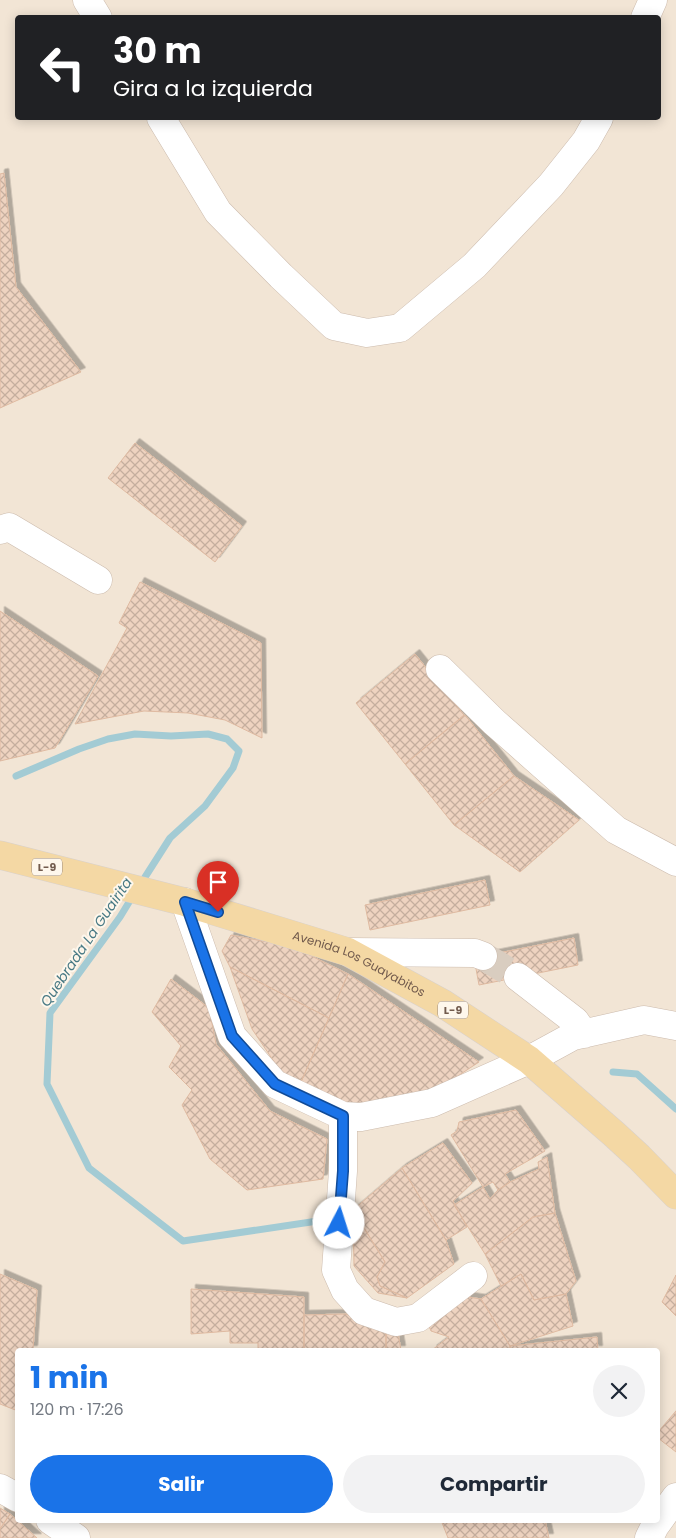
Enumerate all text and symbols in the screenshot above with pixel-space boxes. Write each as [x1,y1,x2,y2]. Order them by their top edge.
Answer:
text: 30 m [113,26,201,75]
icon: left [30,35,95,100]
text: Gira a la izquierda [113,73,313,104]
road number: L-9 [32,859,62,876]
pin [197,861,239,912]
icon: arrive [204,868,232,896]
water label: Quebrada La Guairita [35,873,137,1010]
street label: Avenida Los Guayabitos [291,927,429,1000]
road number: L-9 [438,1002,468,1018]
position arrow [312,1196,364,1248]
text: 1 min [30,1356,108,1399]
button: close [593,1365,645,1417]
text: 120 m · 17:26 [30,1398,124,1421]
button: Salir [30,1455,333,1513]
button: Compartir [343,1455,645,1513]

